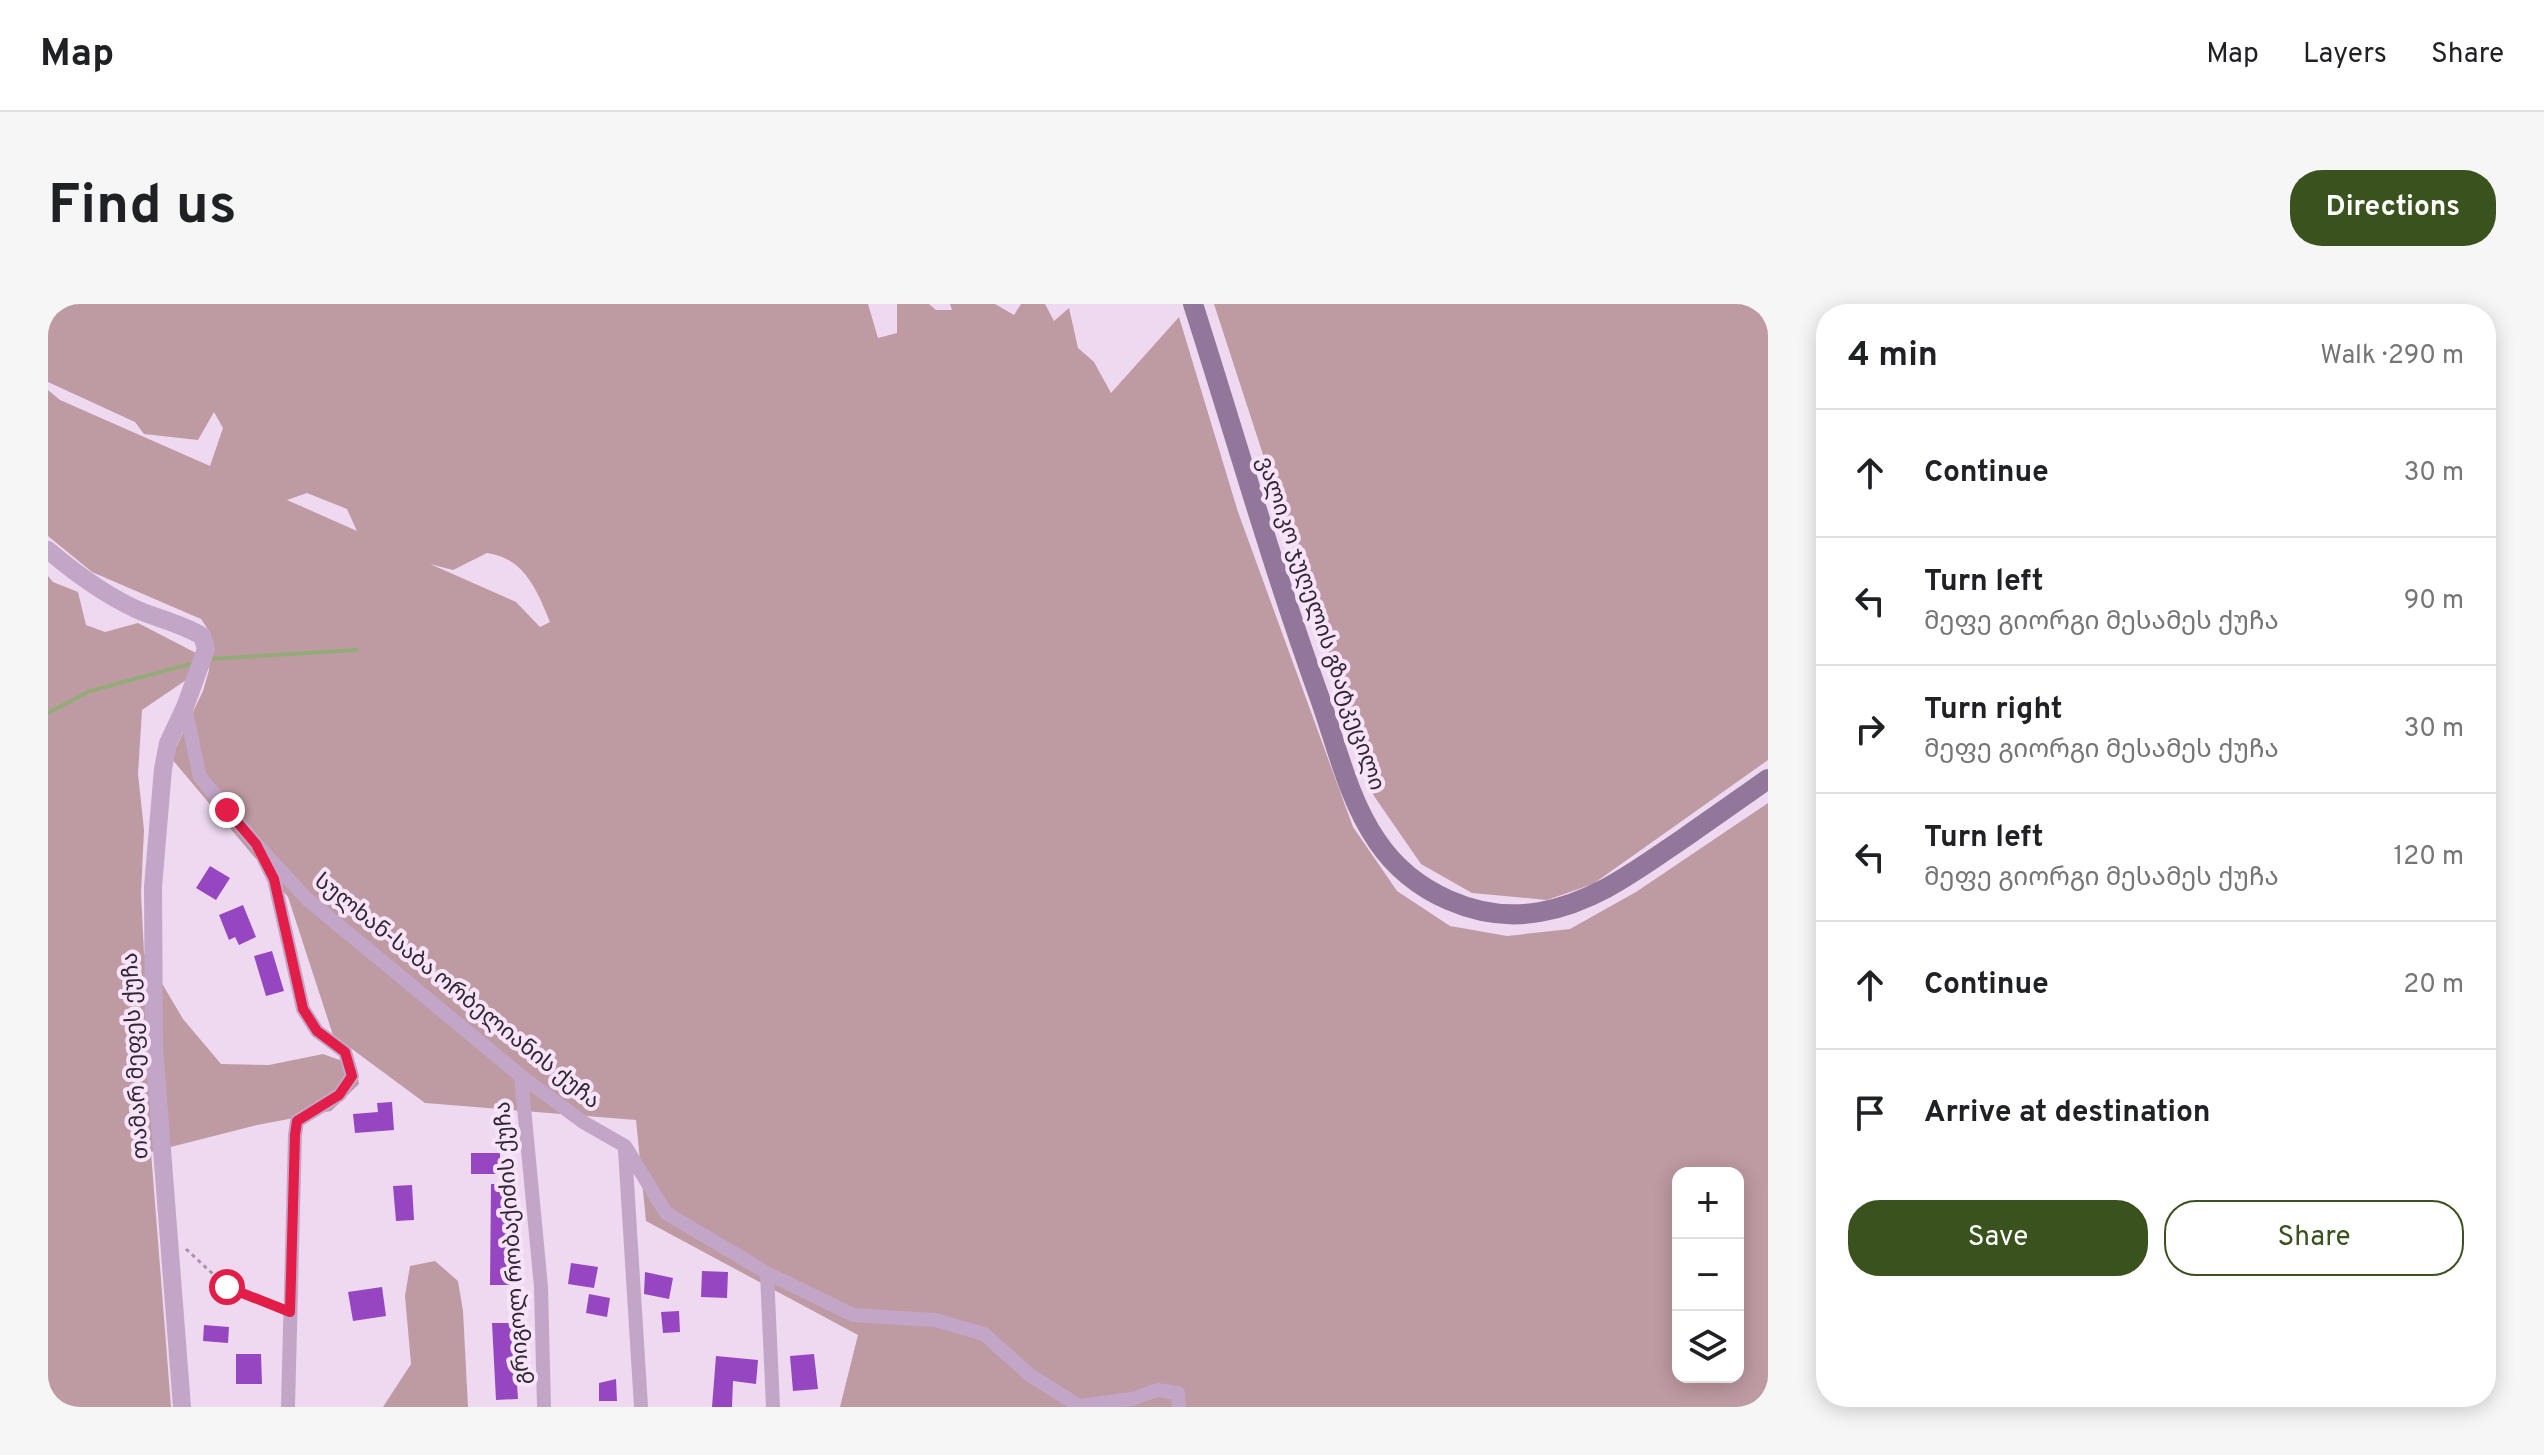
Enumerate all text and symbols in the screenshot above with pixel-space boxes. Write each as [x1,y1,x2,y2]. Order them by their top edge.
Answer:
text: Map [40,31,114,80]
text: Map [2206,37,2259,73]
text: Layers [2303,37,2387,73]
text: Share [2431,37,2504,73]
button: Directions [2290,170,2496,246]
text: Find us [48,173,237,243]
text: 4 min [1848,335,1938,378]
text: Walk · 290 m [2320,340,2464,373]
icon: ahead [1848,451,1892,495]
street label: ვალიკო ჯუღელის გზატკეცილი [1250,453,1390,794]
text: Continue [1924,455,2049,492]
text: 30 m [2404,457,2464,490]
text: Turn left [1924,564,2044,601]
icon: left [1848,579,1892,623]
text: 90 m [2404,585,2464,618]
text: მეფე გიორგი მესამეს ქუჩა [1924,606,2279,639]
text: Turn right [1924,692,2062,729]
icon: right [1848,707,1892,751]
text: 30 m [2404,713,2464,746]
text: მეფე გიორგი მესამეს ქუჩა [1924,734,2279,767]
route end [209,792,245,828]
text: Turn left [1924,820,2044,857]
icon: left [1848,835,1892,879]
text: 120 m [2394,841,2464,874]
text: მეფე გიორგი მესამეს ქუჩა [1924,862,2279,895]
street label: სულხან-საბა ორბელიანის ქუჩა [308,868,605,1116]
street label: თამარ მეფეს ქუჩა [118,952,155,1160]
icon: ahead [1848,963,1892,1007]
text: Continue [1924,967,2049,1004]
text: 20 m [2403,969,2464,1002]
icon: arrive [1848,1091,1892,1135]
text: Arrive at destination [1924,1095,2210,1132]
street label: გრიგოლ რობაქიძის ქუჩა [490,1100,537,1385]
map controls [1672,1167,1744,1383]
button: + [1672,1167,1744,1239]
button: Save [1848,1200,2148,1276]
button: Share [2164,1200,2464,1276]
button: − [1672,1239,1744,1311]
route start [209,1269,245,1305]
button: layers [1672,1311,1744,1383]

